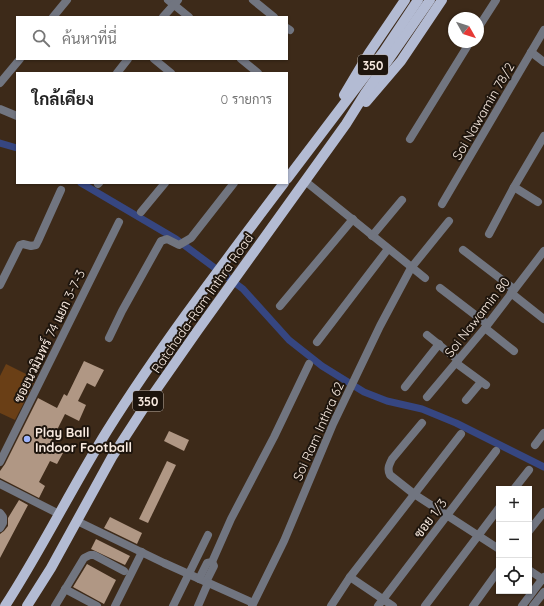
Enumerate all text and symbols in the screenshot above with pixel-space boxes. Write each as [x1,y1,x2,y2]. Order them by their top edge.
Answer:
north arrow [448,12,484,48]
search box [16,16,288,60]
icon: search [30,27,52,49]
text: ค้นหาที่นี่ [62,29,117,48]
road number: 350 [358,55,388,75]
street label: Soi Nawamin 78/2 [449,59,517,163]
text: ใกล้เคียง [32,88,94,109]
text: 0 รายการ [221,91,272,107]
street label: Ratchada-Ram Inthra Road [148,230,256,376]
street label: ซอยนวมินทร์ 74 แยก 3-7-3 [9,266,88,405]
street label: Soi Nawamin 80 [441,274,513,360]
street label: Soi Ram Inthra 62 [289,379,347,483]
road number: 350 [133,391,163,411]
place label: Play Ball Indoor Football [35,424,132,455]
marker: Play Ball Indoor Football [22,434,32,444]
map controls [496,486,532,594]
button: + [496,486,532,522]
street label: ซอย 1/3 [410,495,450,541]
button: − [496,522,532,558]
button: locate [496,558,532,594]

